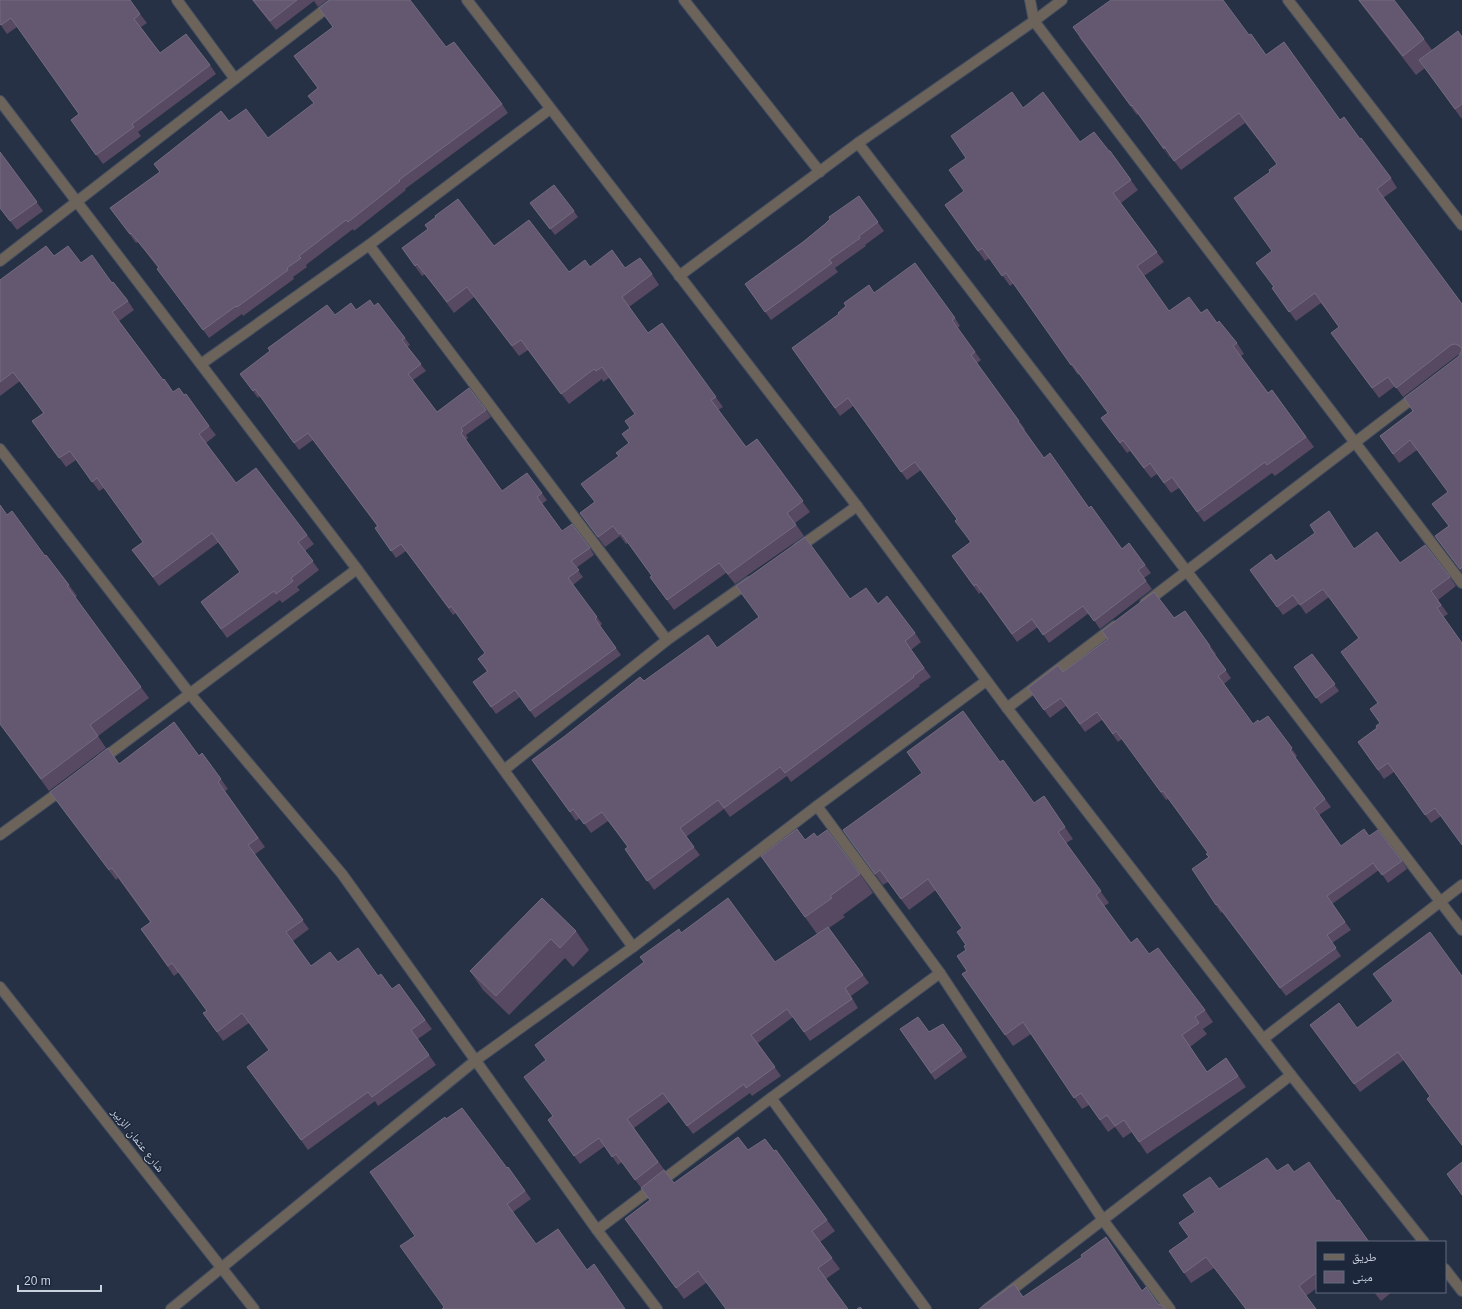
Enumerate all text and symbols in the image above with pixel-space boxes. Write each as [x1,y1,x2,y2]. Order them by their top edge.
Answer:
street label: شارع عثمان الزبير [107,1104,167,1176]
legend [1316,1241,1446,1293]
text: طريق [1352,1250,1377,1264]
scale bar [18,1267,101,1293]
text: مبنى [1352,1270,1373,1284]
text: 20 m [24,1274,51,1288]

